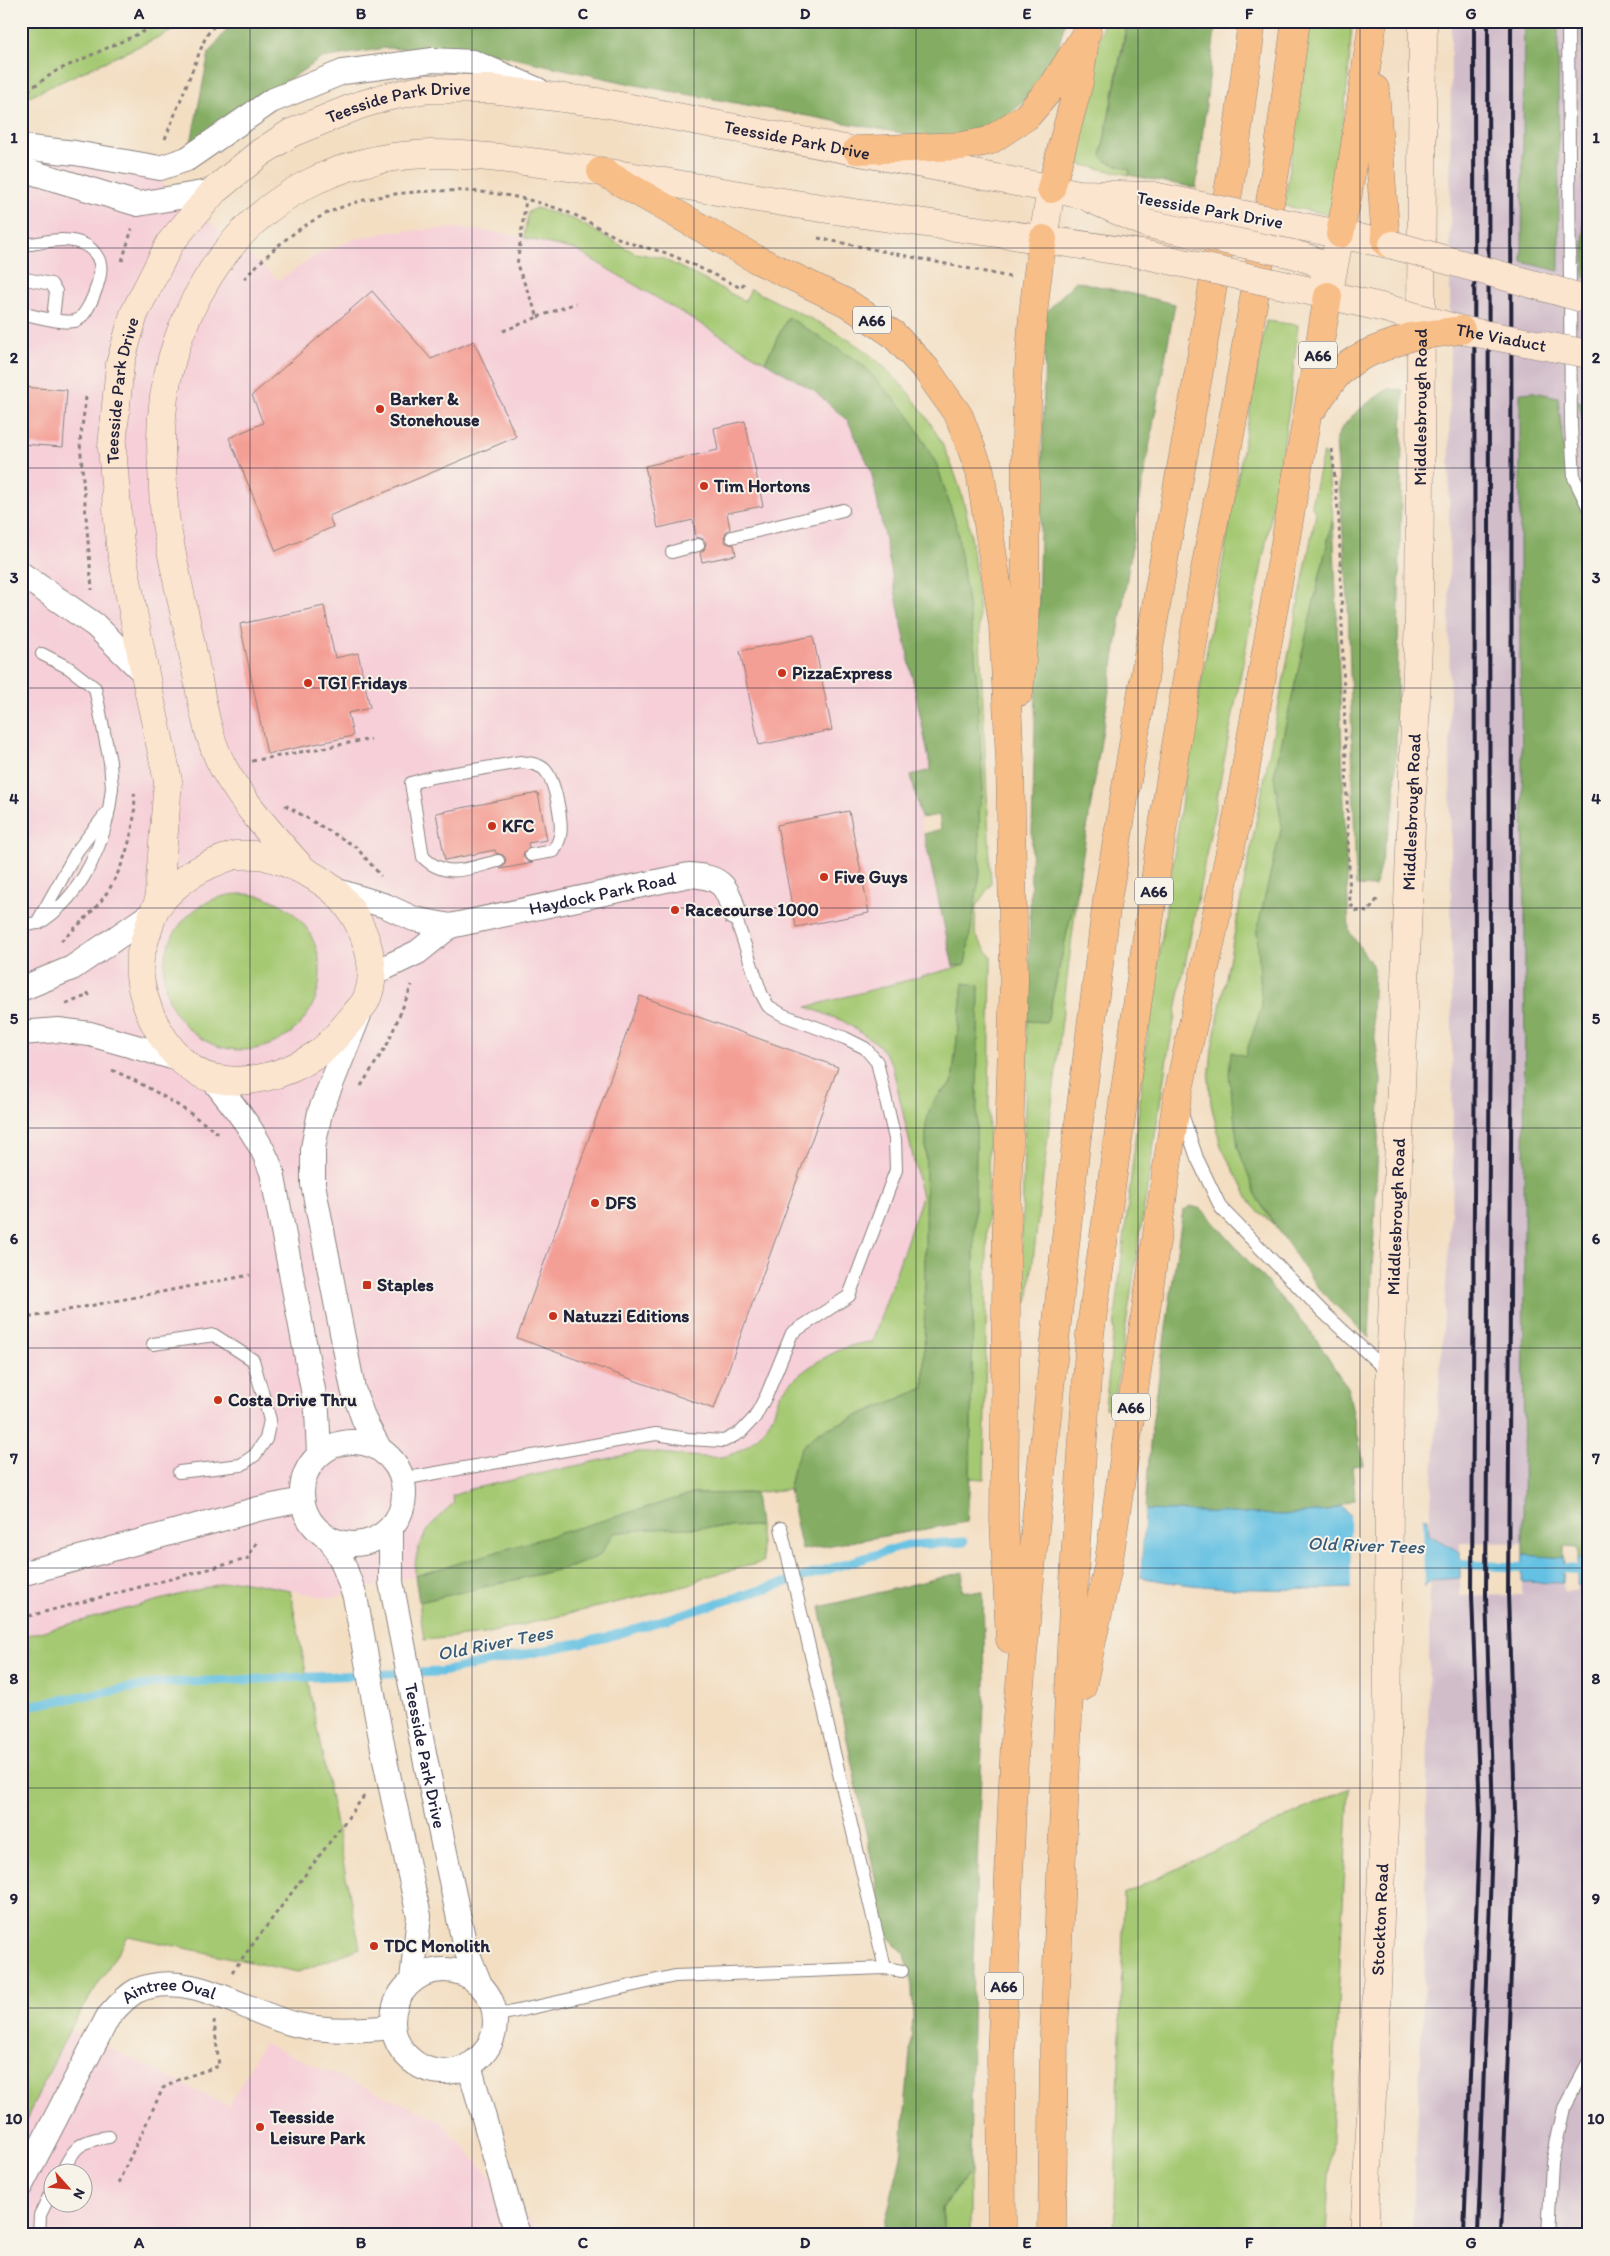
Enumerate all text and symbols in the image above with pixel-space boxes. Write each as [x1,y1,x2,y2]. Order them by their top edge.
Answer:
text: A [133,4,145,23]
text: B [356,4,367,23]
text: C [578,4,589,23]
text: D [800,4,811,23]
text: E [1023,4,1032,23]
text: F [1245,4,1254,23]
text: G [1465,4,1477,23]
street label: Teesside Park Drive [323,78,470,129]
street label: Teesside Park Drive [722,115,872,165]
text: 1 [10,128,18,147]
text: 1 [1592,128,1600,147]
street label: Teesside Park Drive [1135,186,1285,234]
road number: A66 [853,306,891,334]
street label: Teesside Park Drive [101,315,144,464]
street label: The Viaduct [1454,318,1549,357]
street label: Middlesbrough Road [1409,328,1432,486]
road number: A66 [1299,342,1337,368]
text: 2 [10,348,19,367]
text: 2 [1592,348,1601,367]
place label: Barker & Stonehouse [390,388,480,431]
marker: Barker & Stonehouse [374,403,386,415]
place label: Tim Hortons [713,475,810,497]
marker: Tim Hortons [698,480,710,492]
text: 3 [10,568,19,587]
text: 3 [1592,568,1601,587]
place label: PizzaExpress [792,662,892,684]
marker: PizzaExpress [776,667,788,679]
place label: TGI Fridays [317,672,407,694]
marker: TGI Fridays [302,677,314,689]
street label: Middlesbrough Road [1398,733,1426,891]
text: 4 [9,789,19,808]
text: 4 [1591,789,1601,808]
place label: KFC [502,815,535,837]
marker: KFC [486,820,498,832]
place label: Five Guys [834,866,908,888]
street label: Haydock Park Road [527,867,678,920]
marker: Five Guys [818,871,830,883]
road number: A66 [1135,878,1173,904]
place label: Racecourse 1000 [685,899,819,921]
marker: Racecourse 1000 [669,904,681,916]
text: 5 [10,1009,19,1028]
text: 5 [1592,1009,1601,1028]
street label: Middlesbrough Road [1382,1137,1410,1296]
place label: DFS [605,1192,636,1214]
marker: DFS [589,1197,601,1209]
text: 6 [10,1229,19,1248]
text: 6 [1592,1229,1601,1248]
place label: Staples [377,1274,434,1296]
marker: Staples [361,1279,373,1291]
place label: Natuzzi Editions [563,1305,689,1327]
marker: Natuzzi Editions [547,1310,559,1322]
place label: Costa Drive Thru [228,1389,357,1411]
marker: Costa Drive Thru [212,1394,224,1406]
road number: A66 [1112,1394,1150,1420]
text: 7 [9,1449,18,1468]
text: 7 [1591,1449,1600,1468]
water label: Old River Tees [1307,1531,1426,1559]
water label: Old River Tees [435,1620,556,1665]
text: 8 [10,1669,19,1688]
text: 8 [1592,1669,1601,1688]
street label: Teesside Park Drive [400,1681,451,1831]
street label: Stockton Road [1366,1863,1393,1976]
text: 9 [10,1889,18,1908]
text: 9 [1592,1889,1600,1908]
place label: TDC Monolith [383,1935,490,1957]
marker: TDC Monolith [368,1940,380,1952]
road number: A66 [985,1972,1023,2000]
street label: Aintree Oval [117,1973,220,2008]
place label: Teesside Leisure Park [269,2106,366,2149]
text: 10 [5,2109,23,2128]
text: 10 [1587,2109,1605,2128]
marker: Teesside Leisure Park [254,2121,266,2133]
north arrow [42,2164,92,2214]
text: N [69,2186,89,2202]
text: A [133,2233,145,2252]
text: B [356,2233,367,2252]
text: C [578,2233,589,2252]
text: D [800,2233,811,2252]
text: E [1023,2233,1032,2252]
text: F [1245,2233,1254,2252]
text: G [1465,2233,1477,2252]

